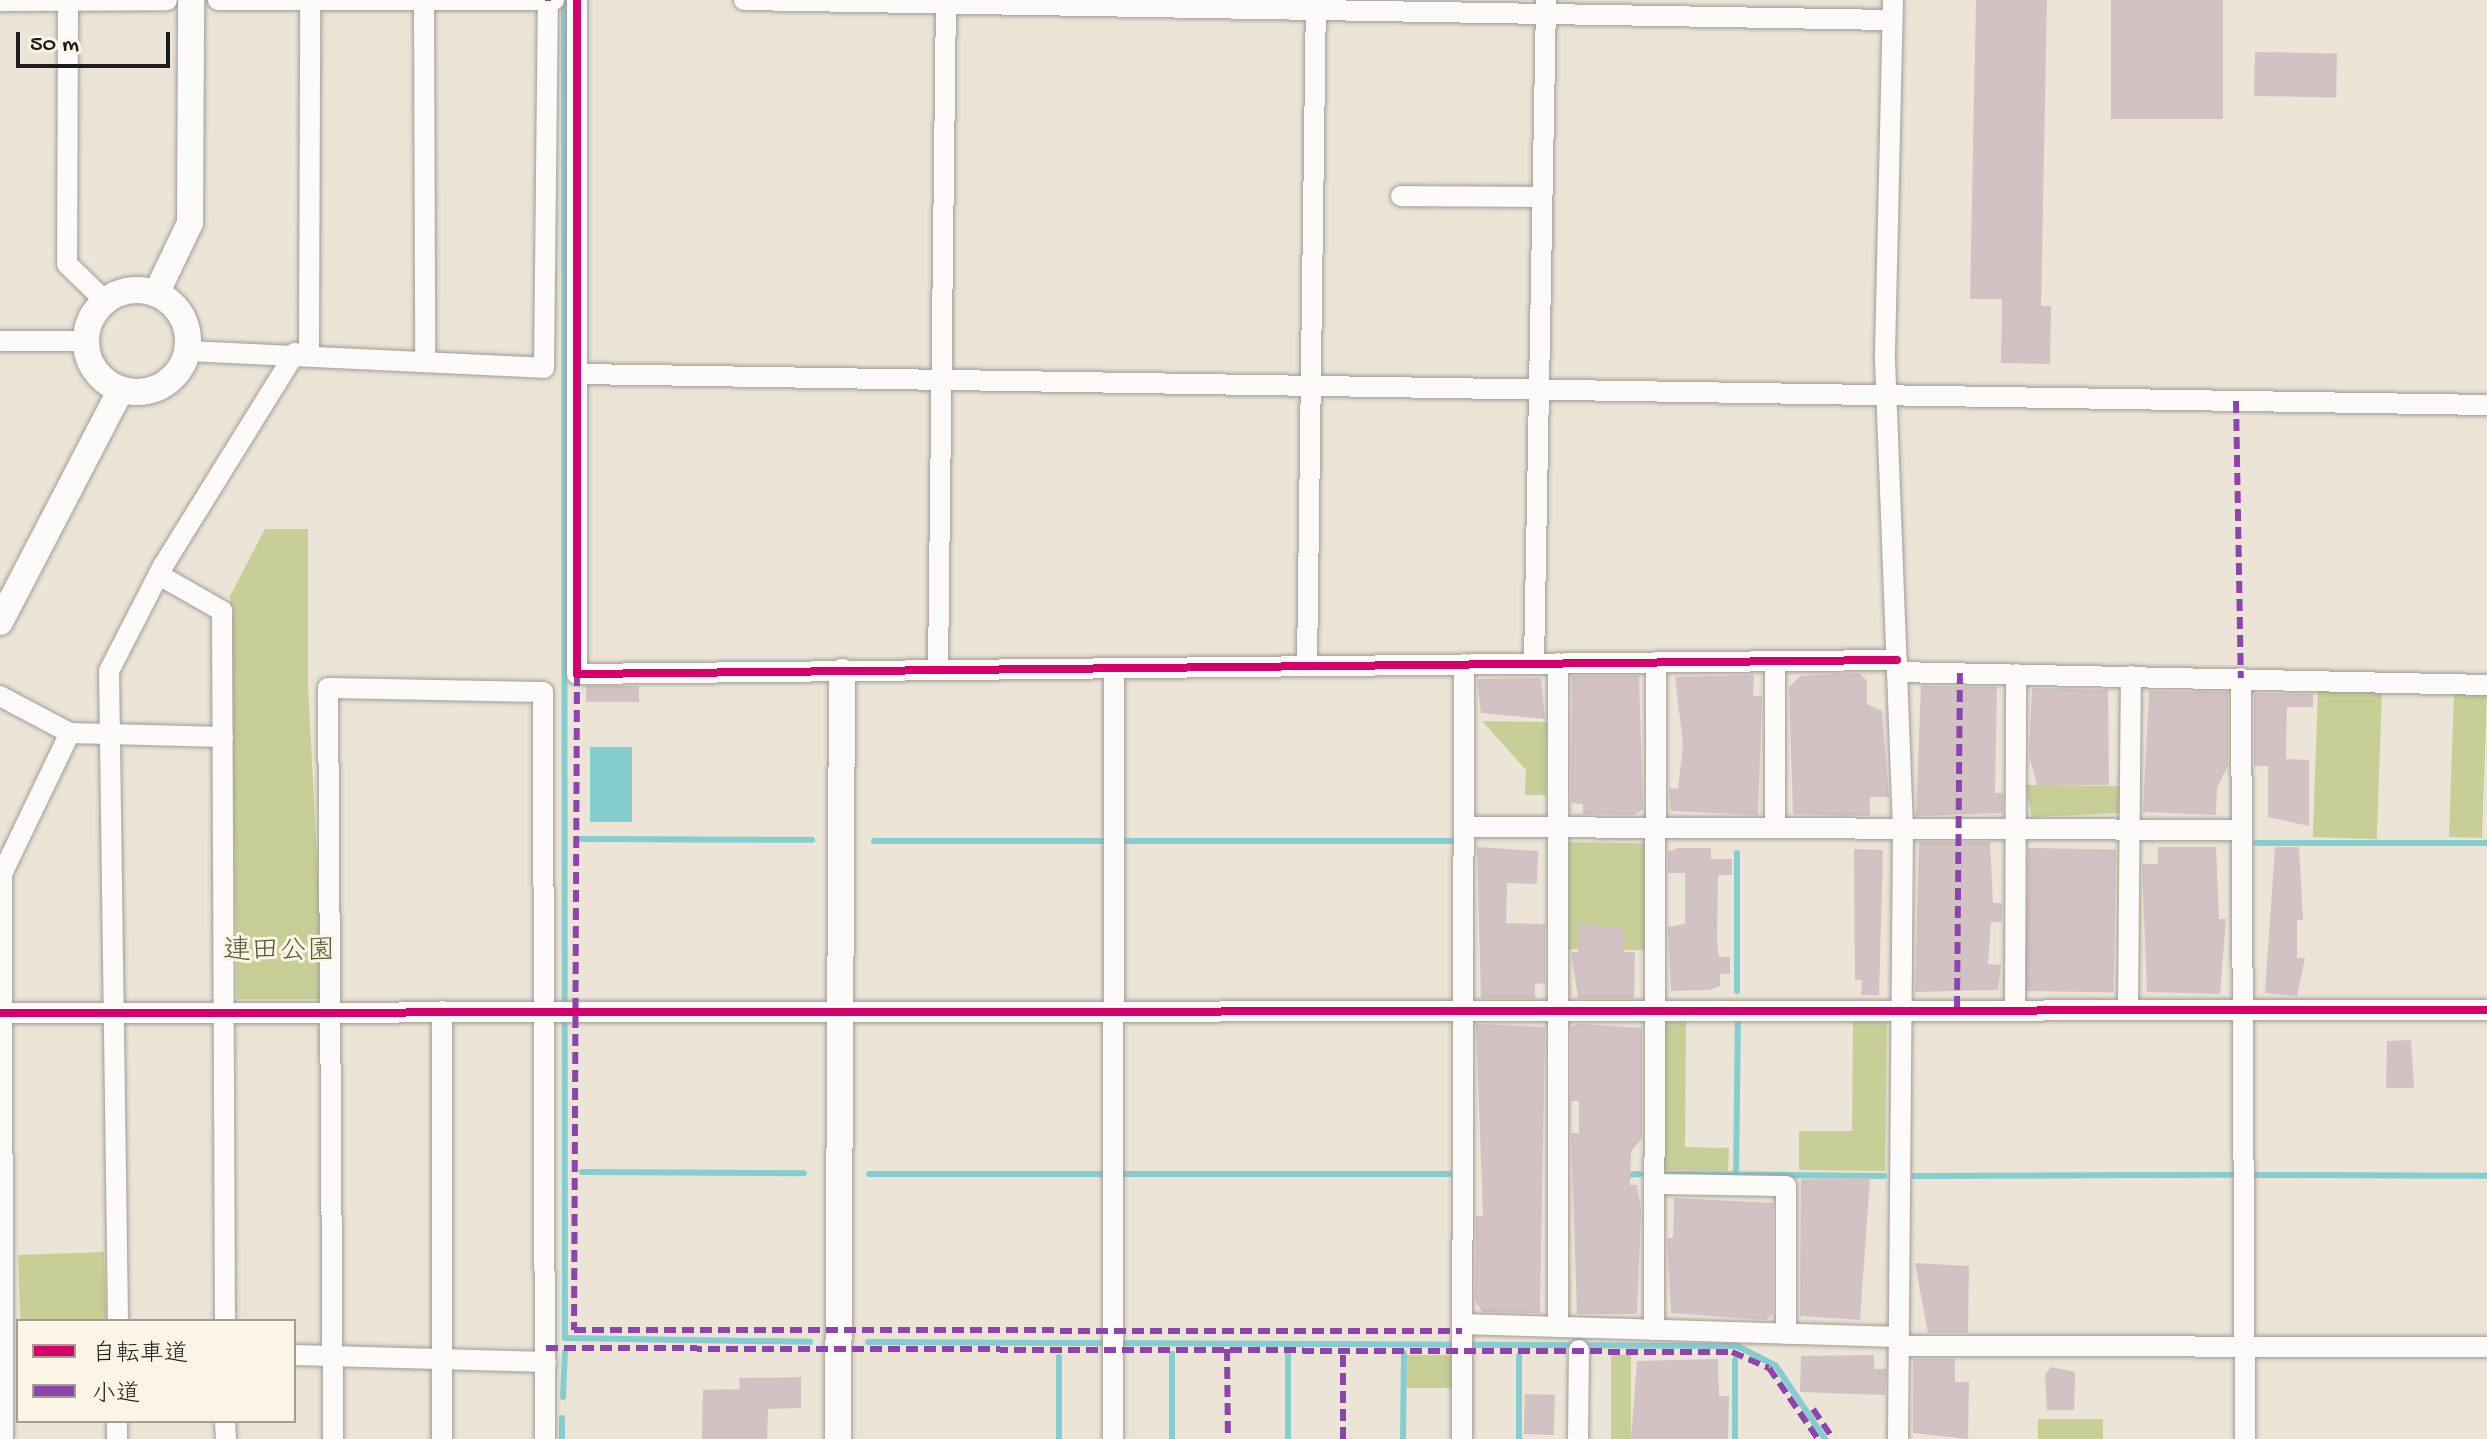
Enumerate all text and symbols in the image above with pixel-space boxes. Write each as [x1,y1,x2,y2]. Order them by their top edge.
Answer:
scale bar [20,16,174,66]
text: 50 m [30,31,79,60]
park label: 連田公園 [223,936,335,970]
legend [16,1319,296,1423]
text: 自転車道 [92,1341,188,1370]
text: 小道 [92,1381,140,1410]

